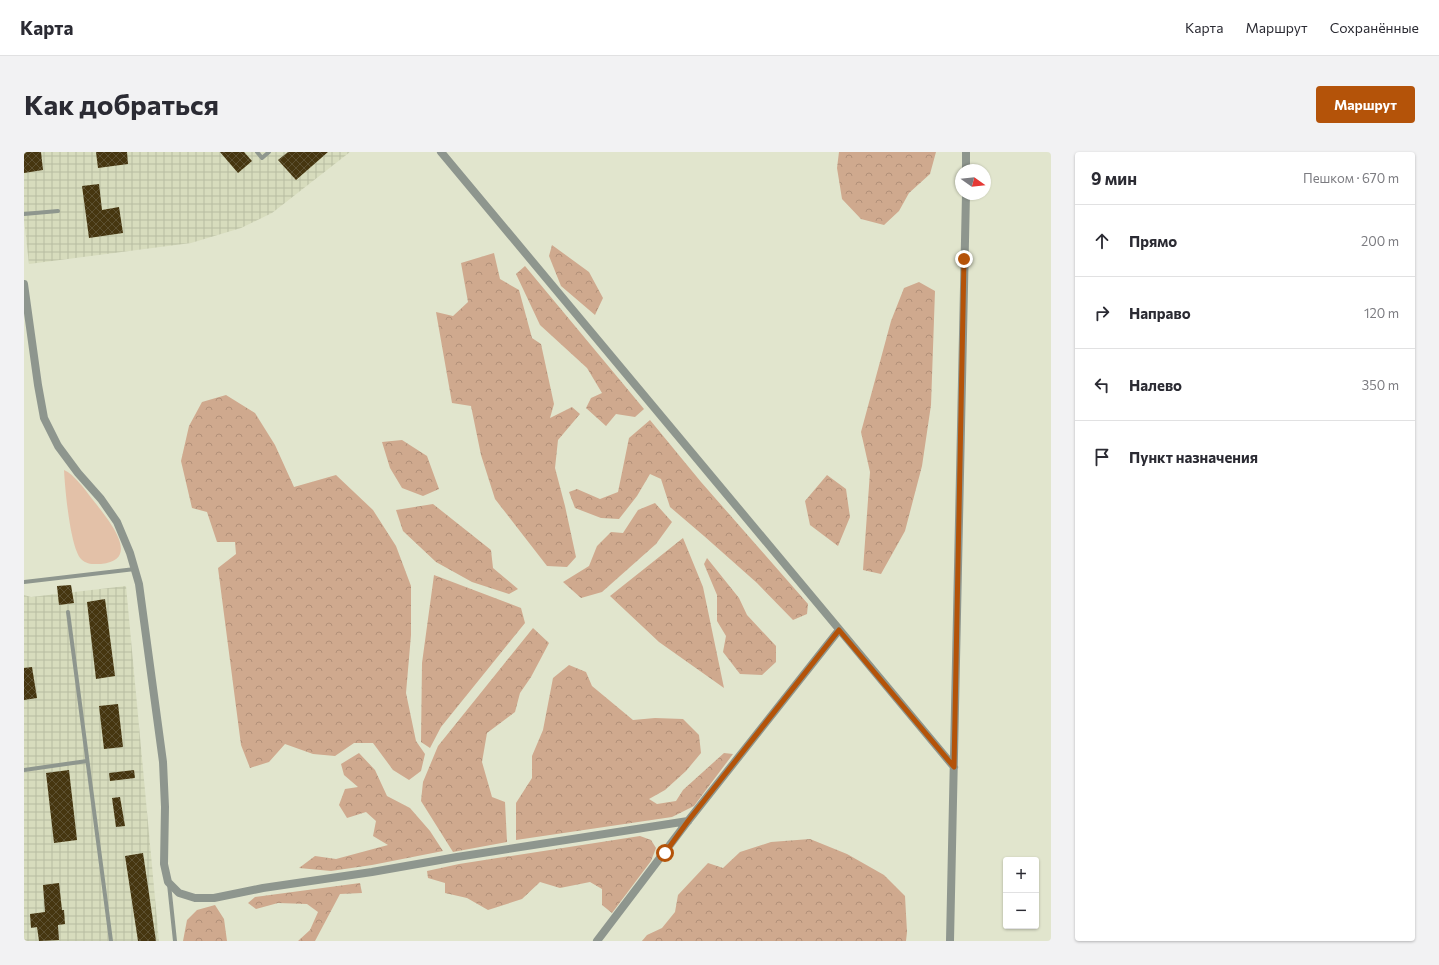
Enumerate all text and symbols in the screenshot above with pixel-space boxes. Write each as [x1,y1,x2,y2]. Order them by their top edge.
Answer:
text: Карта [20,16,73,39]
text: Карта [1185,19,1223,36]
text: Маршрут [1245,19,1308,36]
text: Сохранённые [1330,19,1419,36]
button: Маршрут [1316,86,1415,123]
text: Как добраться [24,87,219,121]
north arrow [955,164,991,200]
text: 9 мин [1091,168,1137,189]
text: Пешком · 670 m [1303,170,1399,186]
icon: ahead [1091,230,1113,252]
text: Прямо [1129,232,1177,250]
text: 200 m [1361,233,1399,249]
route end [955,250,973,268]
icon: right [1091,302,1113,324]
text: Направо [1129,304,1191,322]
text: 120 m [1364,305,1399,321]
icon: left [1091,374,1113,396]
text: Налево [1129,376,1182,394]
text: 350 m [1362,377,1399,393]
icon: arrive [1091,446,1113,468]
text: Пункт назначения [1129,448,1258,466]
route start [656,844,674,862]
map controls [1003,857,1039,929]
button: + [1003,857,1039,893]
button: − [1003,893,1039,929]

